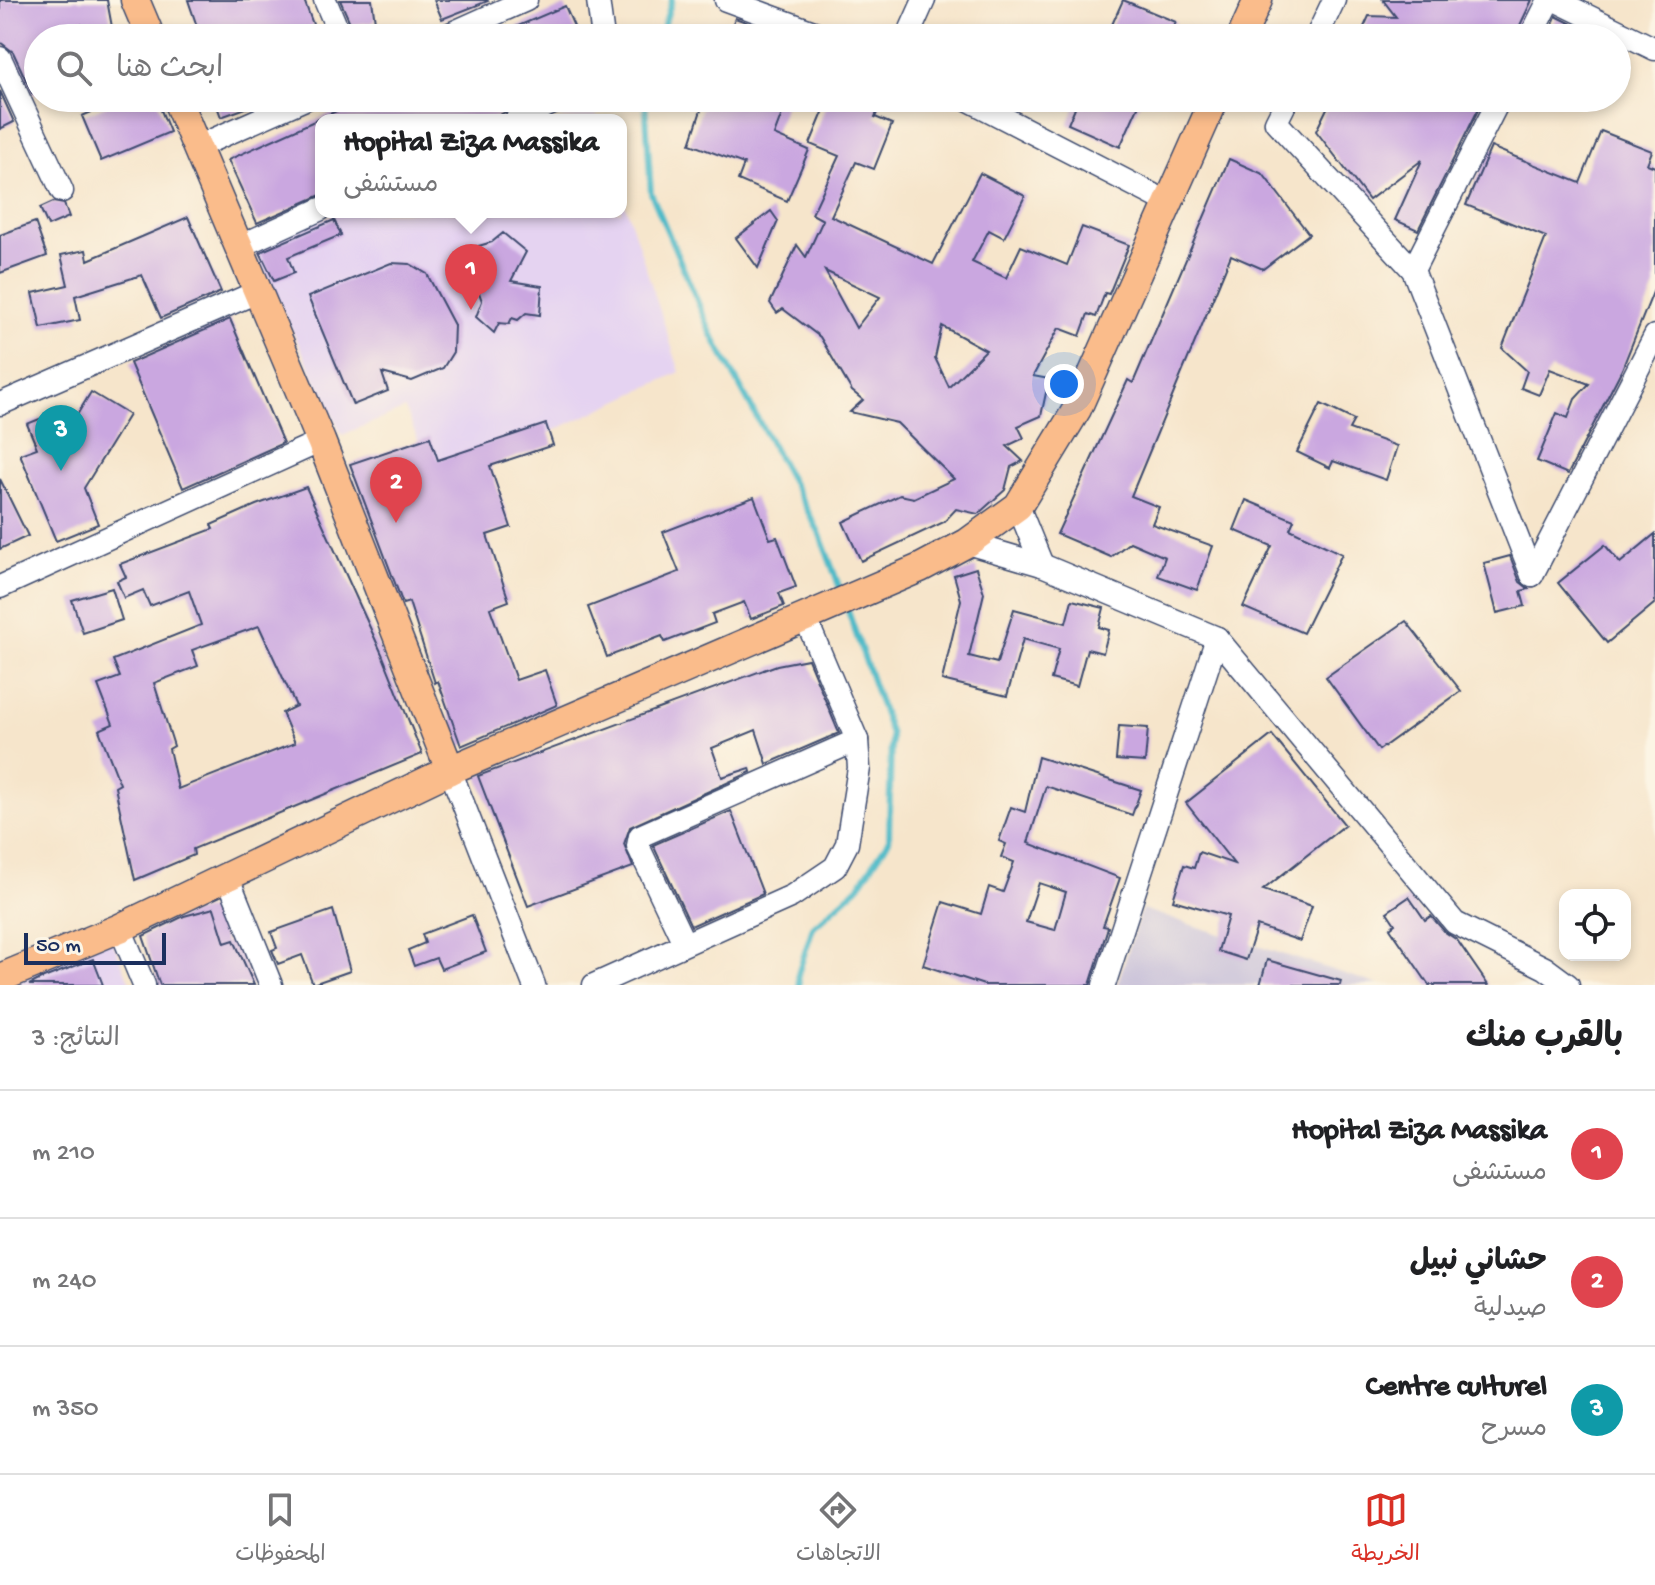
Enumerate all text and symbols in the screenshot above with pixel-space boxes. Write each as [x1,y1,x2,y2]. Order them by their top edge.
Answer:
search box [24,24,1631,112]
icon: search [52,46,96,90]
text: ابحث هنا [116,53,223,88]
popup [315,114,627,218]
text: Hopital Ziza Massika [343,127,599,162]
text: مستشفى [343,171,438,202]
pin: 1 [445,244,497,310]
your location [1044,364,1084,404]
pin: 3 [35,405,87,471]
pin: 2 [370,457,422,523]
map controls [1559,889,1631,961]
button: locate [1559,889,1631,961]
scale bar [24,929,166,965]
text: 50 m [36,934,81,960]
text: بالقرب منك [1466,1020,1623,1060]
text: النتائج: 3 [32,1025,120,1056]
text: Hopital Ziza Massika [1291,1115,1547,1150]
text: 210 m [32,1139,95,1170]
text: 1 [1592,1139,1602,1170]
text: مستشفى [1452,1159,1547,1190]
text: حشاني نبيل [1409,1246,1547,1281]
text: 240 m [32,1267,96,1298]
text: 2 [1591,1267,1603,1298]
text: صيدلية [1474,1295,1547,1326]
text: Centre culturel [1366,1371,1547,1406]
text: 350 m [32,1395,99,1426]
text: 3 [1590,1395,1604,1426]
text: مسرح [1481,1415,1547,1446]
tab: المحفوظات [235,1488,326,1572]
tab: الاتجاهات [796,1488,881,1572]
tab: الخريطة [1351,1488,1420,1572]

